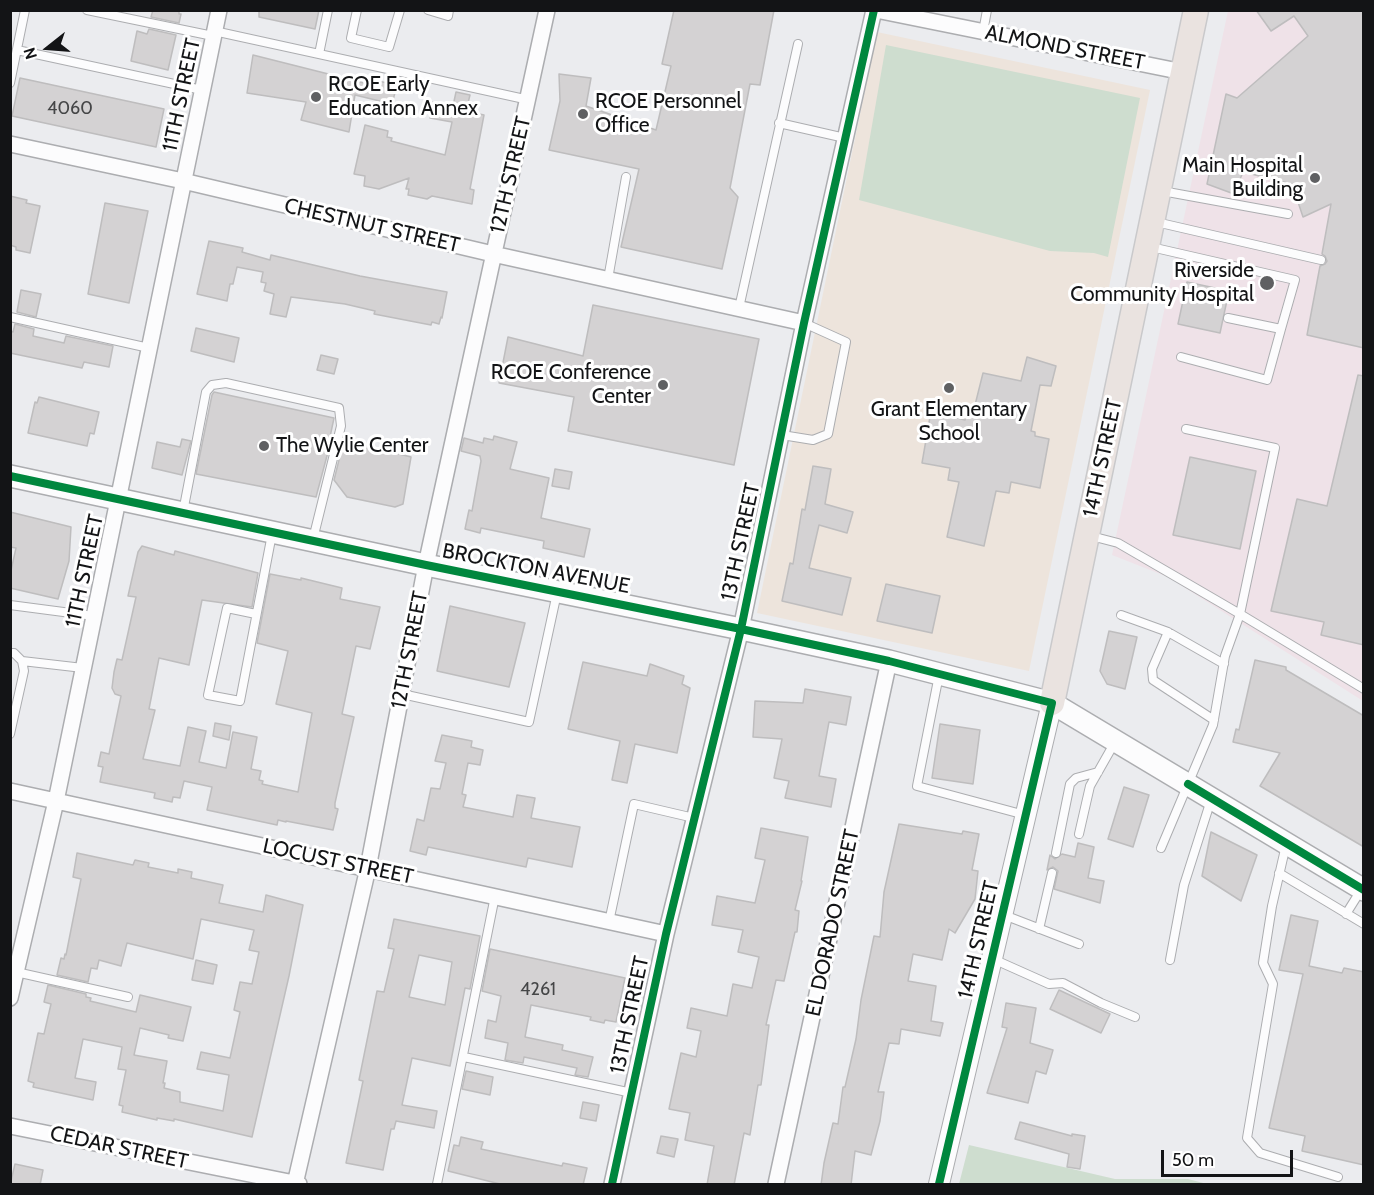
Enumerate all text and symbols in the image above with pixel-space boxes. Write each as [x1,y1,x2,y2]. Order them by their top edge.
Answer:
north arrow [18,18,78,78]
street label: ALMOND STREET [983,20,1147,76]
street label: 11TH STREET [158,36,206,154]
text: N [20,45,41,62]
place label: RCOE Early Education Annex [328,72,478,122]
place label: RCOE Personnel Office [595,89,741,139]
marker: RCOE Early Education Annex [309,90,323,104]
house number: 4060 [47,98,93,120]
marker: RCOE Personnel Office [576,107,590,121]
street label: 12TH STREET [485,114,537,236]
place label: Main Hospital Building [1182,153,1303,203]
marker: Main Hospital Building [1308,171,1322,185]
street label: CHESTNUT STREET [282,194,462,258]
place label: Riverside Community Hospital [1070,258,1254,308]
marker: Riverside Community Hospital [1258,274,1276,292]
place label: RCOE Conference Center [491,360,651,410]
marker: RCOE Conference Center [656,378,670,392]
marker: Grant Elementary School [942,381,956,395]
place label: Grant Elementary School [871,397,1027,447]
street label: 14TH STREET [1078,397,1128,519]
place label: The Wylie Center [276,433,428,459]
marker: The Wylie Center [257,439,271,453]
street label: 13TH STREET [716,481,766,603]
street label: 11TH STREET [61,512,109,630]
street label: BROCKTON AVENUE [440,538,632,600]
street label: 12TH STREET [386,589,434,711]
street label: EL DORADO STREET [801,827,865,1019]
street label: LOCUST STREET [261,834,415,890]
street label: 14TH STREET [953,879,1005,1001]
street label: 13TH STREET [605,954,655,1076]
house number: 4261 [520,979,556,1001]
street label: CEDAR STREET [48,1121,190,1175]
scale bar [1164,1138,1296,1176]
text: 50 m [1172,1149,1214,1171]

